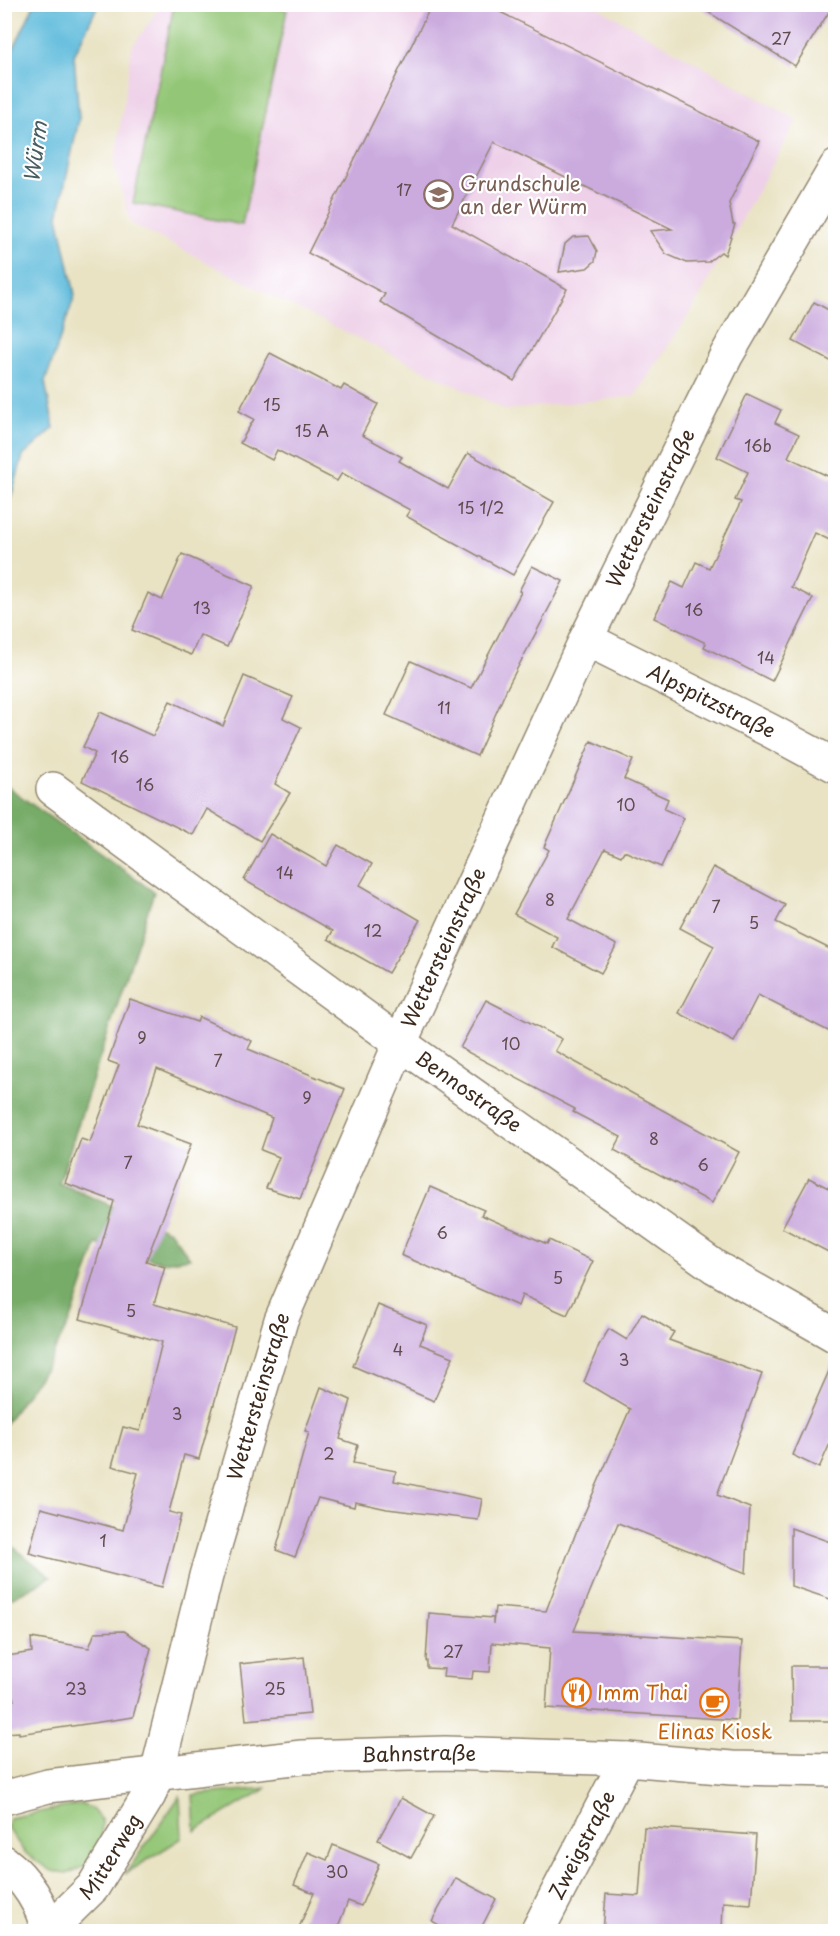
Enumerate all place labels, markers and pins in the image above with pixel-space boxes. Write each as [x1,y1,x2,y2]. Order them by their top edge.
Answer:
place label: Grundschule an der Würm [460,168,587,221]
school or university icon: Grundschule an der Würm [423,179,455,211]
restaurant icon: Imm Thai [560,1677,592,1709]
place label: Imm Thai [597,1677,688,1707]
cafe icon: Elinas Kiosk [699,1686,731,1718]
place label: Elinas Kiosk [658,1716,772,1746]

